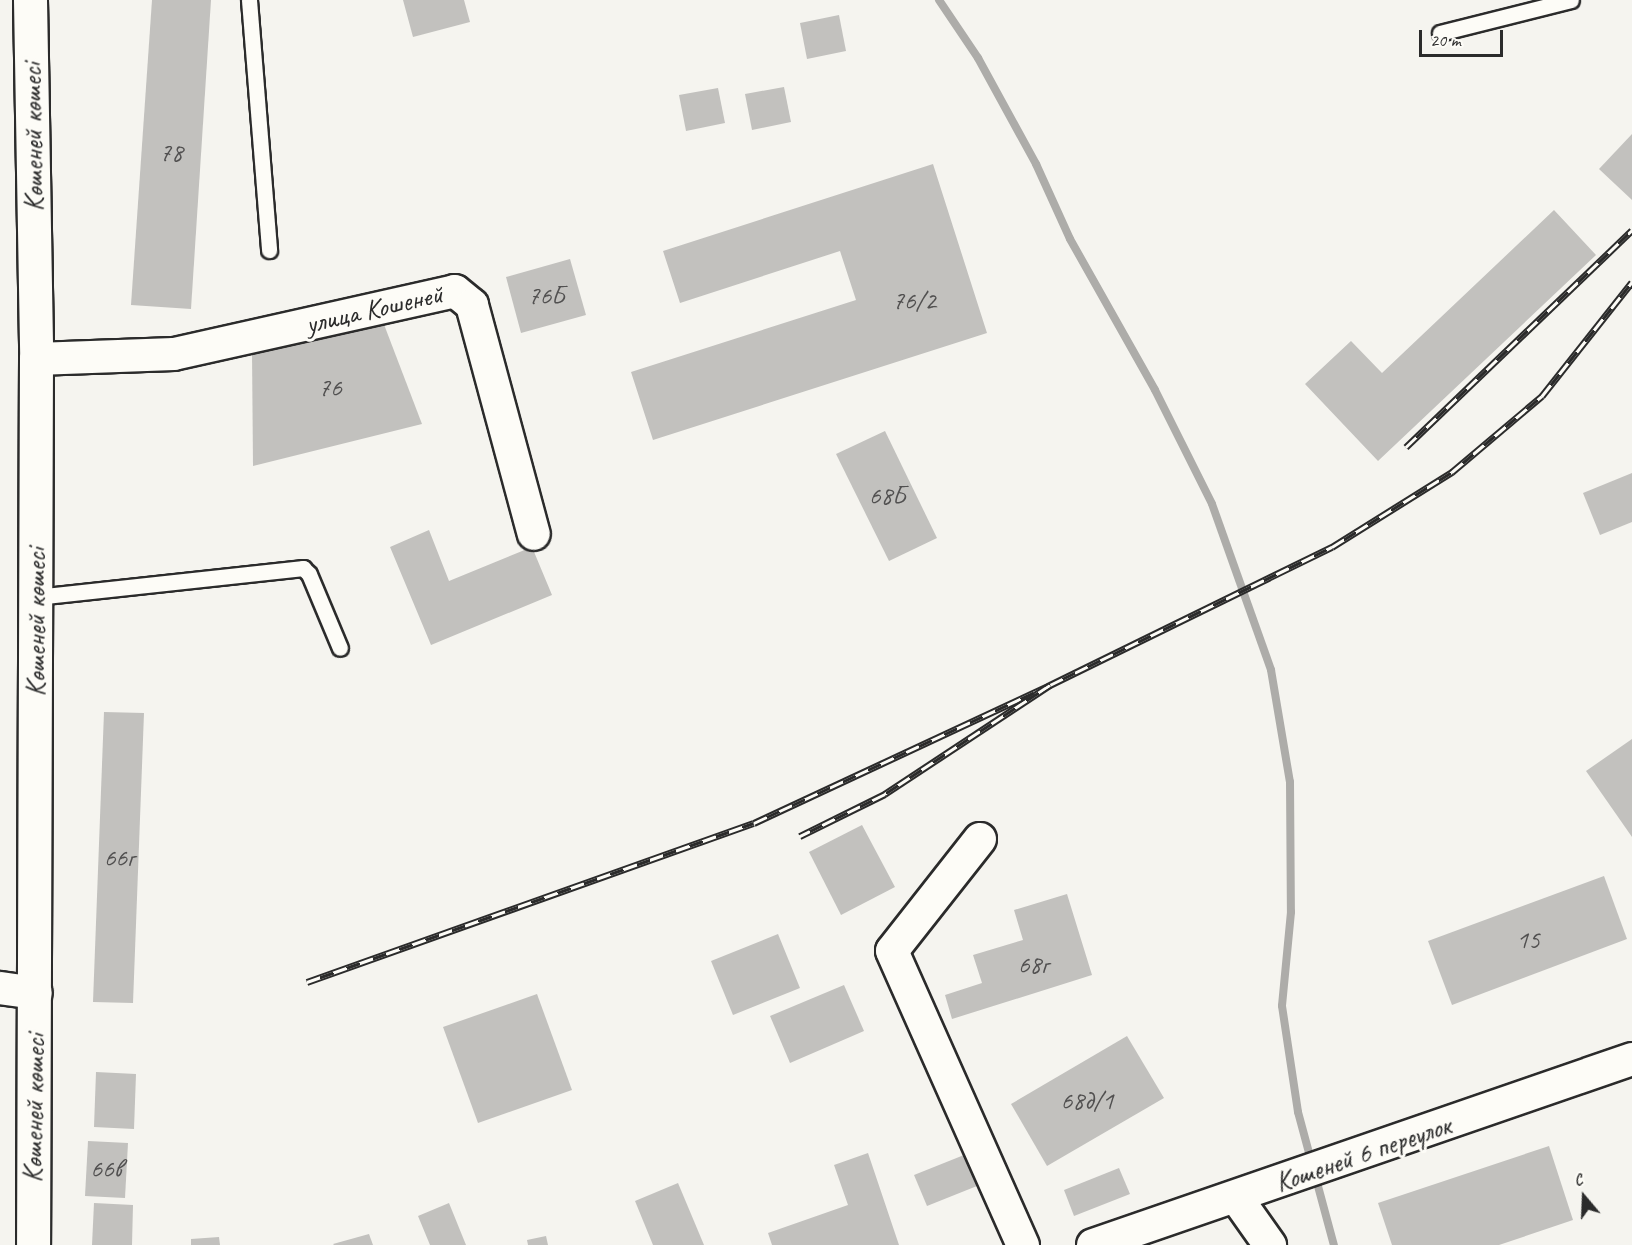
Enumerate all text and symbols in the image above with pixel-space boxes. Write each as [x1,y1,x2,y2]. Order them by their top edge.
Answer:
scale bar [1422,18,1506,56]
text: 20 m [1430,29,1461,51]
street label: Көшеней көшесі [15,62,51,212]
house number: 78 [159,137,183,169]
street label: улица Кошеней [302,277,446,341]
house number: 76Б [528,280,564,312]
house number: 76/2 [892,285,936,317]
house number: 76 [318,372,342,404]
house number: 68Б [869,480,905,512]
street label: Көшеней көшесі [19,547,53,697]
house number: 66г [104,842,134,874]
house number: 15 [1516,924,1540,956]
house number: 68г [1018,949,1048,981]
street label: Көшеней көшесі [16,1033,52,1183]
house number: 68д/1 [1061,1085,1113,1117]
street label: Кошеней 6 переулок [1271,1108,1455,1200]
house number: 66в [90,1153,122,1185]
north arrow [1554,1167,1614,1227]
text: С [1571,1169,1585,1191]

